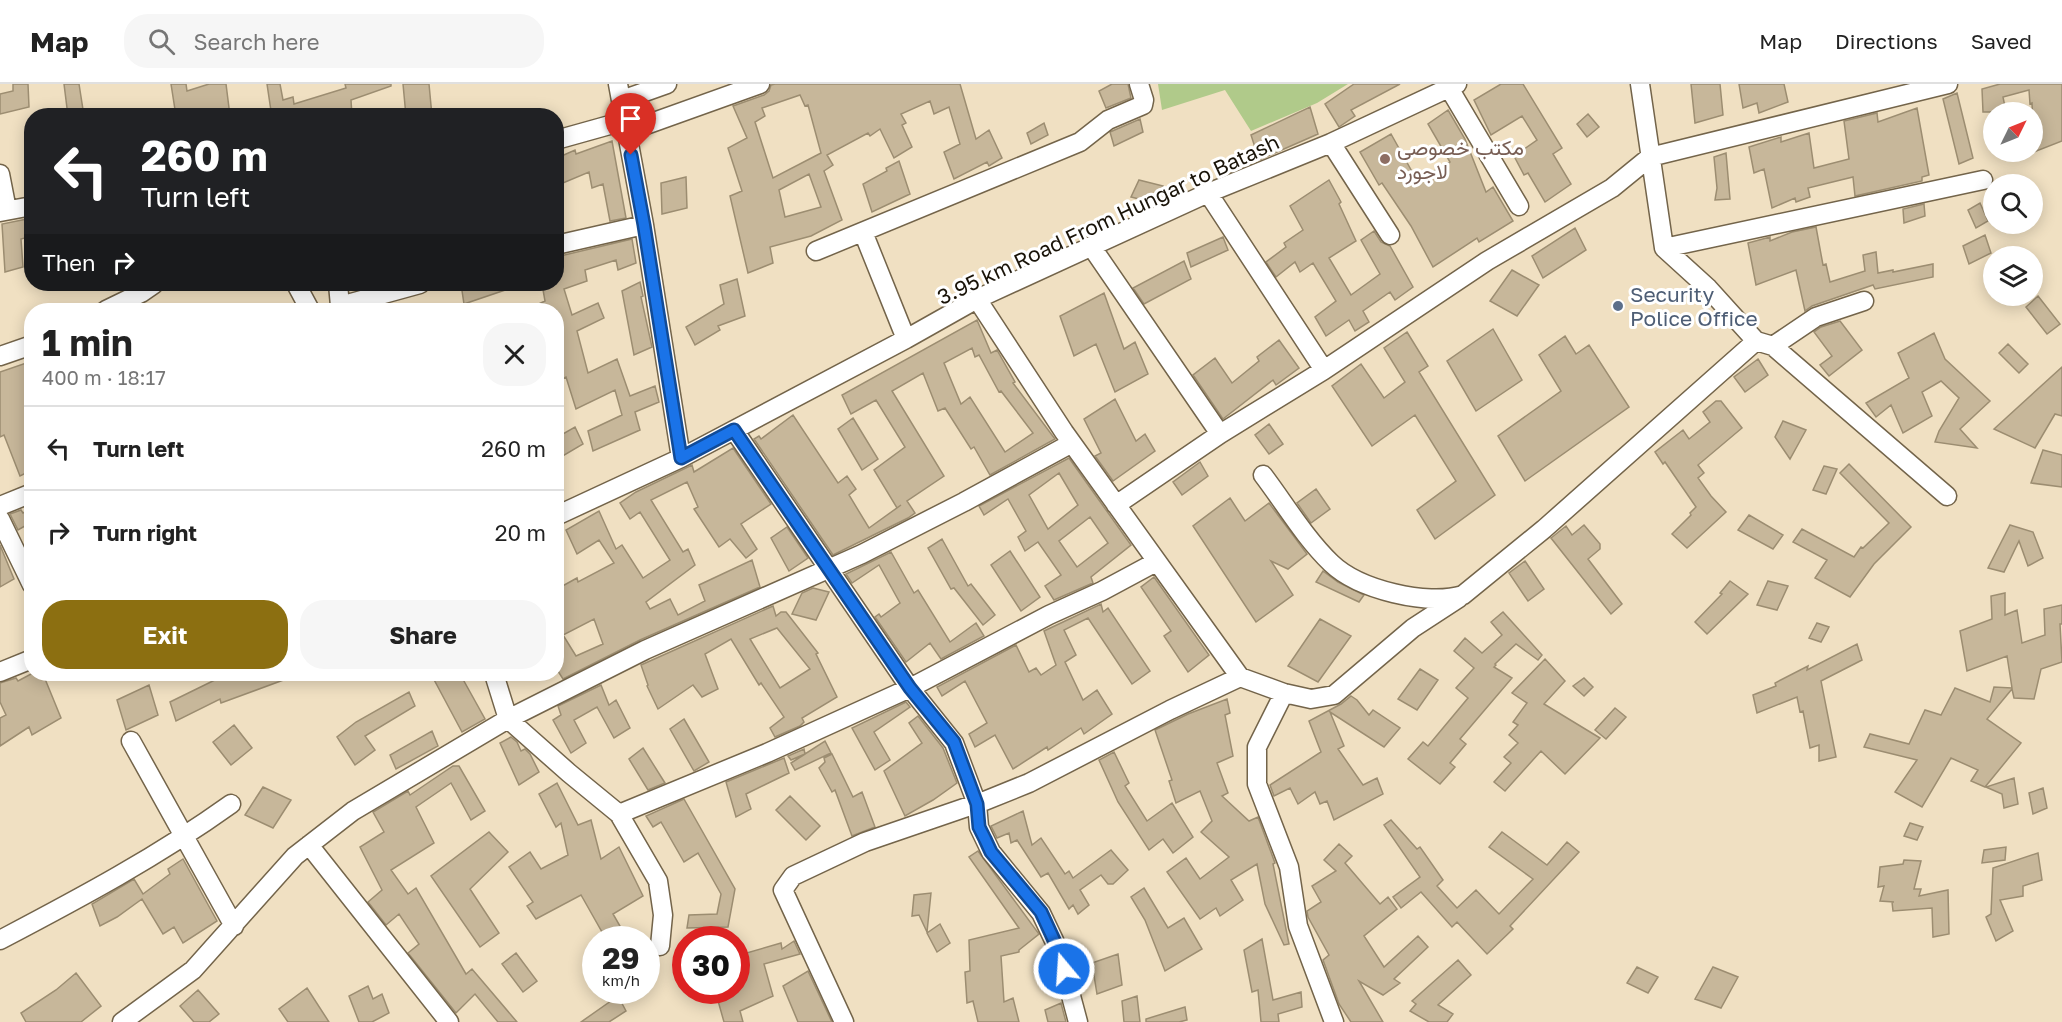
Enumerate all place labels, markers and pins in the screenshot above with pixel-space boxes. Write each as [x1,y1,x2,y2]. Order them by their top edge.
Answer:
pin [605,93,656,155]
place label: مکتب خصوصی لاجورد [1397,134,1524,185]
marker: مکتب خصوصی لاجورد [1378,152,1392,166]
place label: Security Police Office [1630,281,1758,331]
marker: Security Police Office [1611,299,1625,313]

